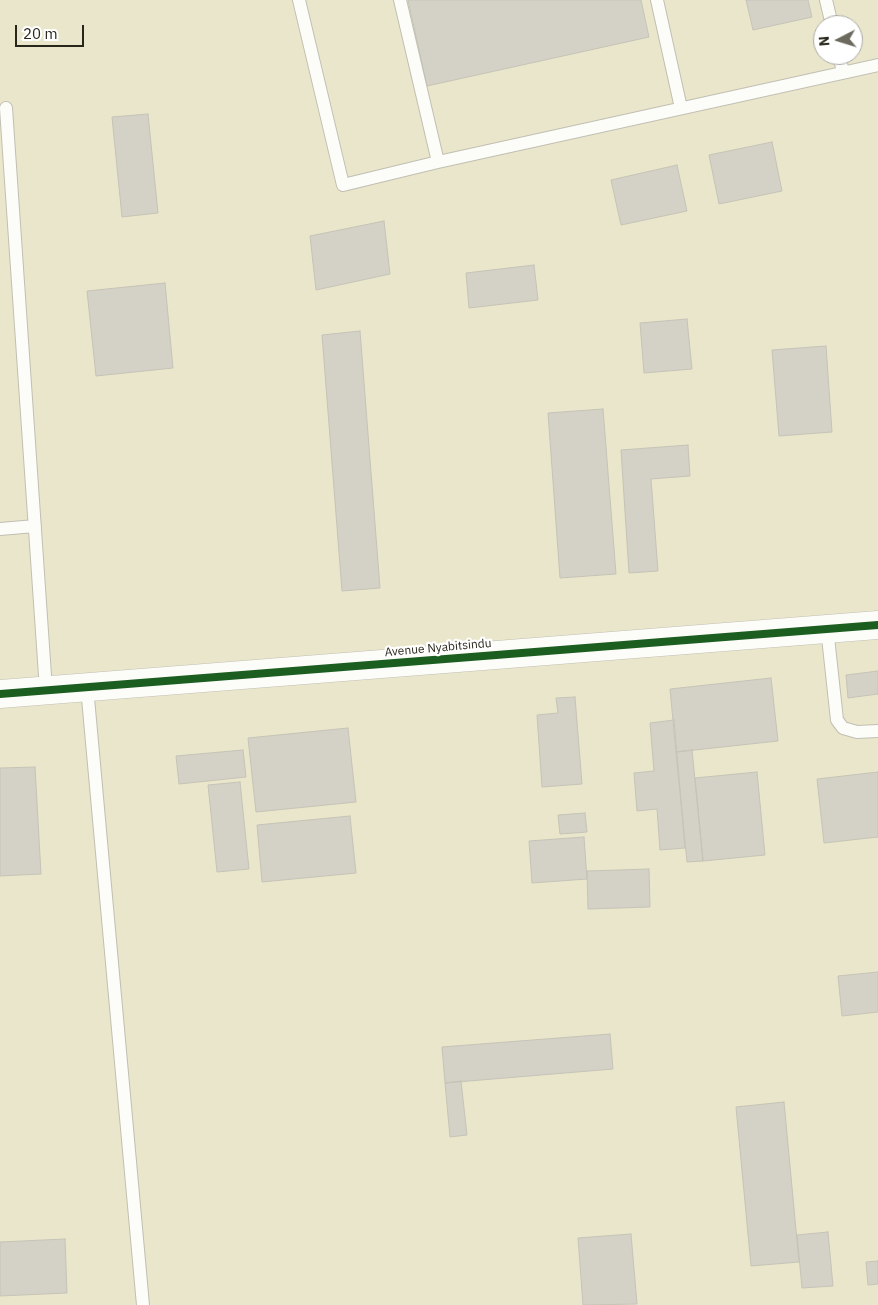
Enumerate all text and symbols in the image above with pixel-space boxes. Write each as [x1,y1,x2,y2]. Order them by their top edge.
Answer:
scale bar [18,15,86,47]
north arrow [813,15,863,65]
text: 20 m [23,24,58,43]
text: N [815,35,833,47]
street label: Avenue Nyabitsindu [384,636,492,660]

